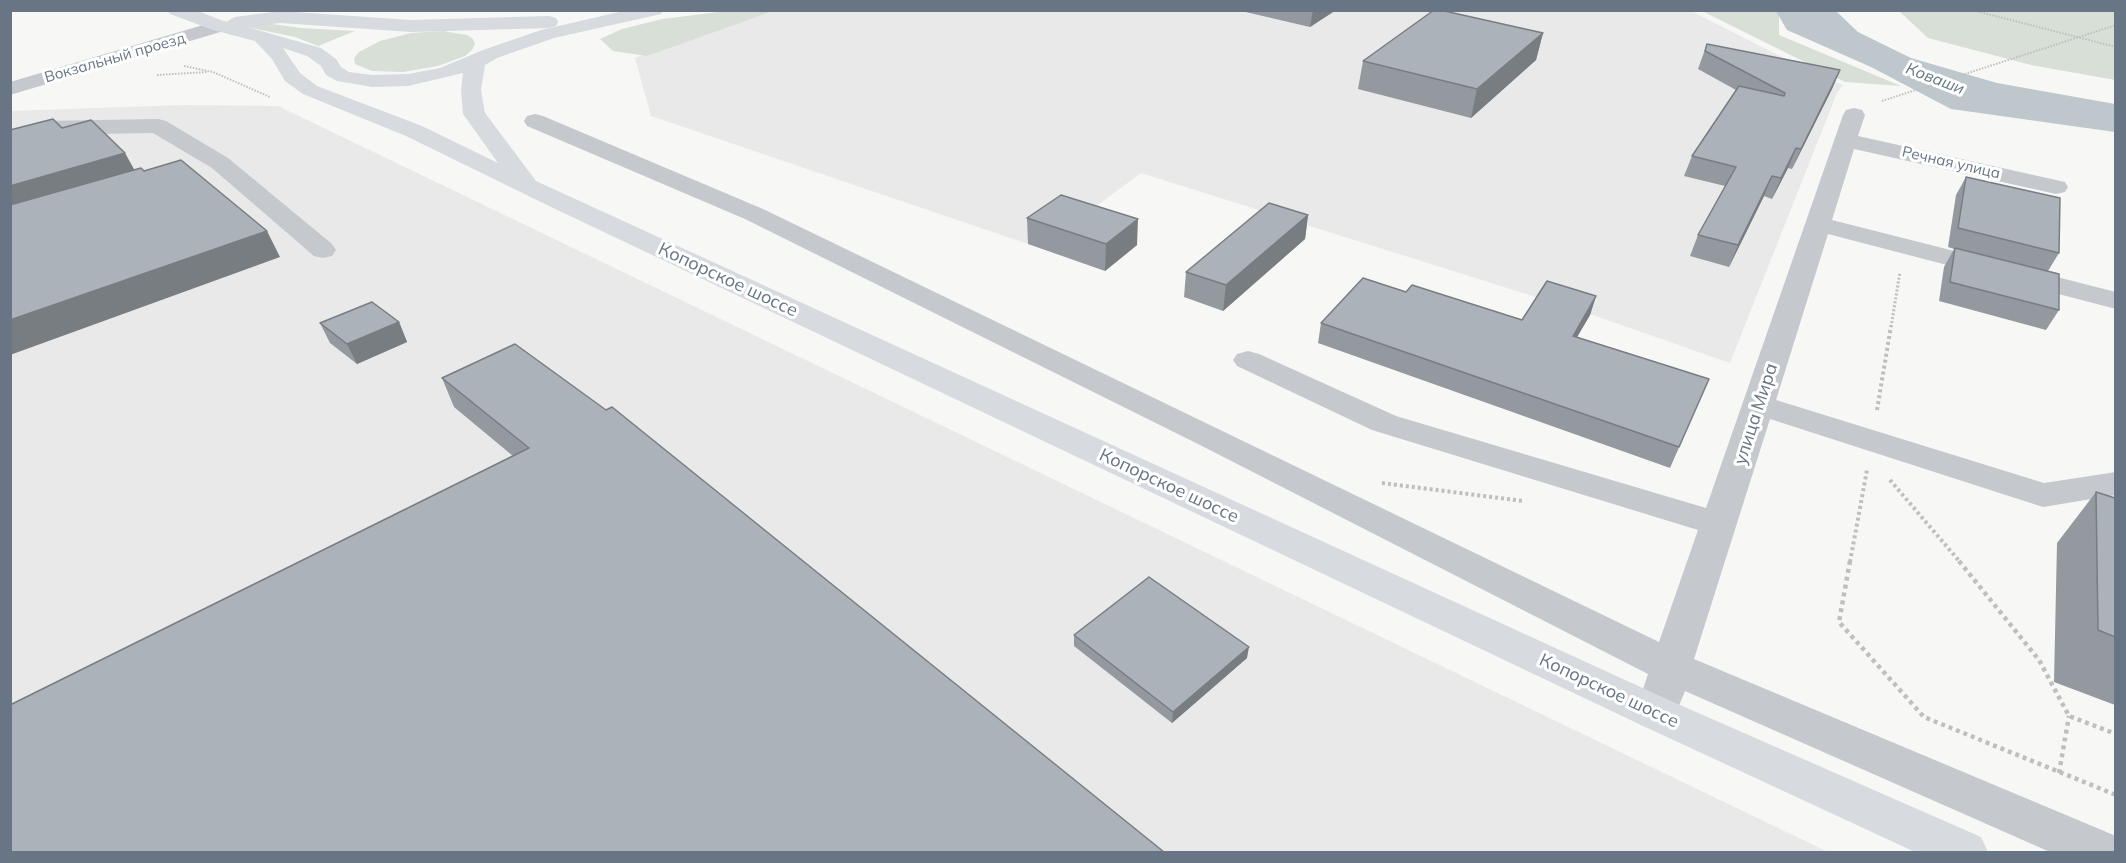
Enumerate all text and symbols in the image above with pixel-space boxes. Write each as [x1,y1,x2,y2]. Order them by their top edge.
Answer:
street label: Вокзальный проезд [42,29,188,87]
water label: Коваши [1903,59,1967,99]
street label: Речная улица [1900,143,2002,183]
street label: Копорское шоссе [655,238,801,322]
street label: улица Мира [1729,361,1783,467]
street label: Копорское шоссе [1096,444,1242,528]
street label: Копорское шоссе [1536,649,1682,733]

